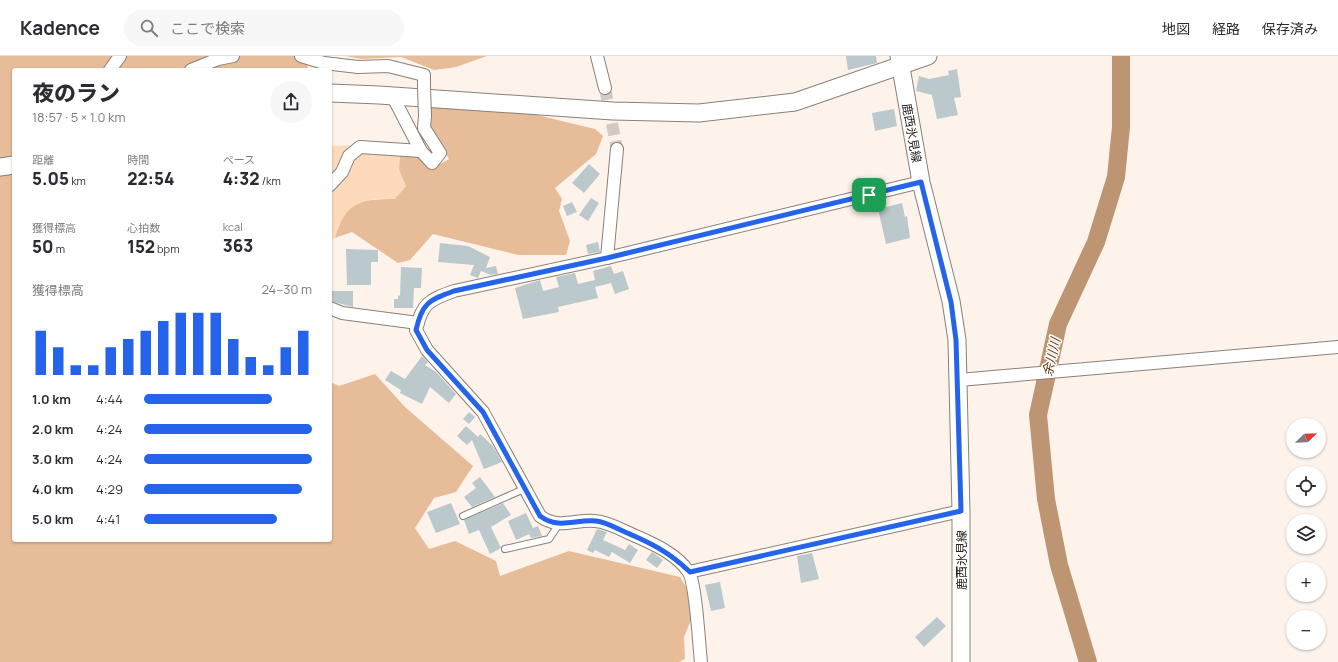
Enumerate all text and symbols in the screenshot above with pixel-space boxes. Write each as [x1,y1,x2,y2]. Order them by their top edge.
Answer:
search box [124,10,404,46]
text: Kadence [20,15,100,41]
icon: search [138,17,160,39]
text: ここで検索 [170,18,245,39]
text: 地図 [1162,19,1190,38]
text: 経路 [1212,19,1240,38]
text: 保存済み [1262,19,1318,38]
text: 夜のラン [32,78,120,108]
button: share [270,81,312,123]
street label: 鹿西氷見線 [898,102,926,164]
text: 18:57 · 5 × 1.0 km [32,108,126,126]
text: 距離 [32,152,54,167]
text: 時間 [127,152,149,167]
text: ペース [223,152,255,167]
text: 5.05 [32,167,69,190]
text: 22:54 [127,167,174,190]
text: 4:32 [223,167,260,190]
text: km [69,173,86,188]
text: /km [260,173,281,188]
pin [852,178,886,212]
icon: arrive [858,184,880,206]
text: kcal [223,219,243,234]
text: 獲得標高 [32,220,76,235]
text: 心拍数 [127,220,160,235]
text: 363 [223,234,253,257]
text: 50 [32,235,53,258]
text: 152 [127,235,155,258]
text: m [53,241,65,256]
text: bpm [155,241,179,256]
text: 24–30 m [261,280,312,298]
text: 獲得標高 [32,281,84,299]
water label: 余川川 [1038,334,1065,378]
text: 1.0 km [32,390,71,408]
text: 4:44 [96,390,123,408]
north arrow [1286,418,1326,458]
map controls [1286,418,1326,650]
text: 2.0 km [32,420,74,438]
text: 4:24 [96,420,122,438]
text: 3.0 km [32,450,73,468]
text: 4:24 [96,450,122,468]
button: locate [1286,466,1326,506]
text: 4.0 km [32,480,73,498]
text: 4:29 [96,480,123,498]
text: 5.0 km [32,510,73,528]
text: 4:41 [96,510,120,528]
button: layers [1286,514,1326,554]
street label: 鹿西氷見線 [953,530,970,590]
button: + [1286,562,1326,602]
button: − [1286,610,1326,650]

